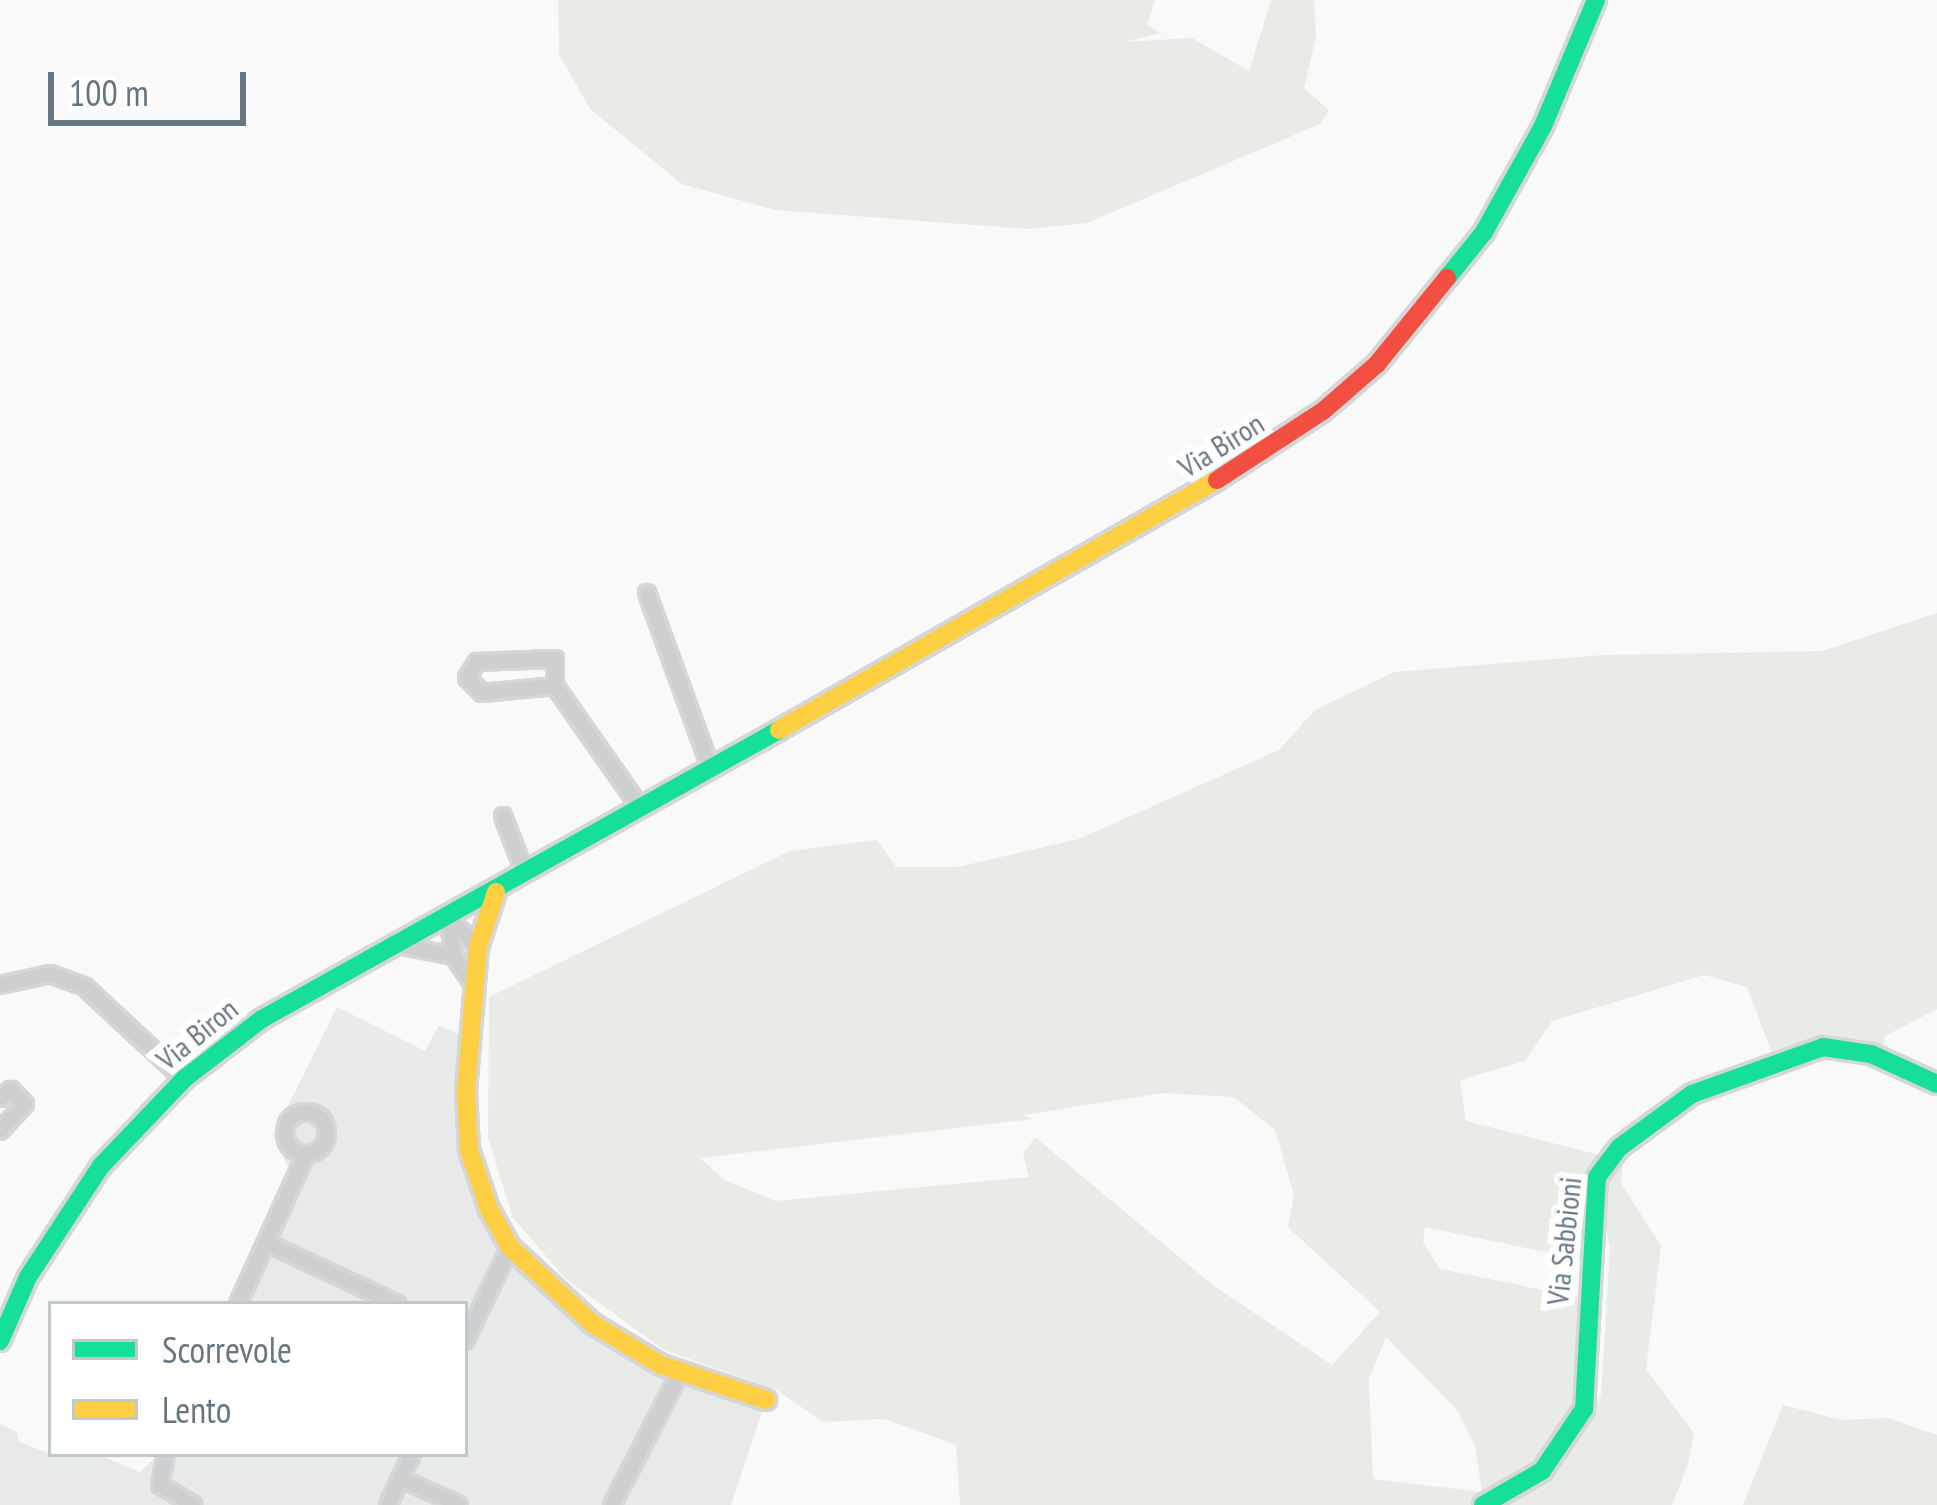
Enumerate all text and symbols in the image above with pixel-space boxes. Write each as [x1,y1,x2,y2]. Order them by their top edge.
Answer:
scale bar [54,48,252,122]
text: 100 m [69,69,149,116]
street label: Via Biron [1172,405,1270,485]
street label: Via Biron [149,991,245,1077]
street label: Via Sabbioni [1539,1175,1589,1307]
legend [48,1301,468,1457]
text: Scorrevole [162,1326,292,1373]
text: Lento [162,1386,231,1433]

